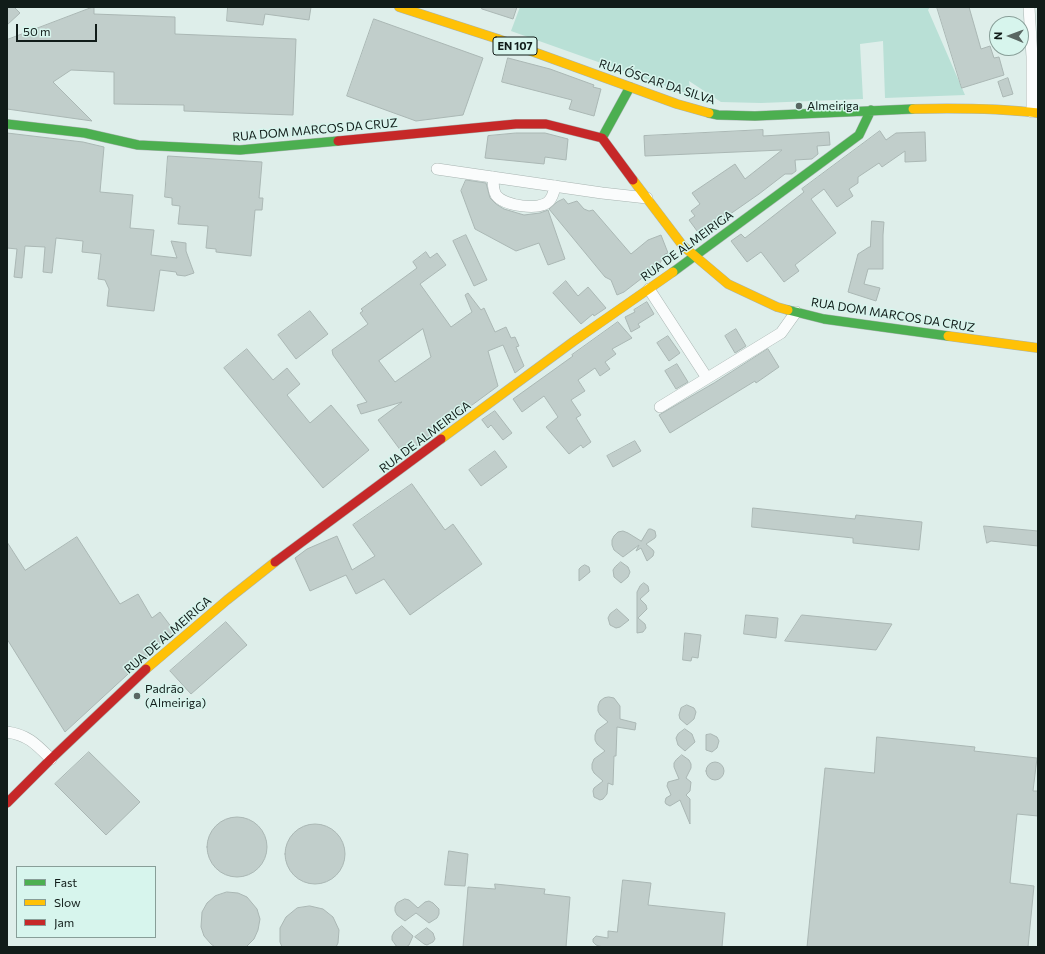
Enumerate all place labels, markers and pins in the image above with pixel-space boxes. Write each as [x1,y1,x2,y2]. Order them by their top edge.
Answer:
place label: Almeiriga [807,99,859,113]
marker: Almeiriga [794,101,804,111]
place label: Padrão (Almeiriga) [145,682,206,710]
marker: Padrão (Almeiriga) [132,691,142,701]

